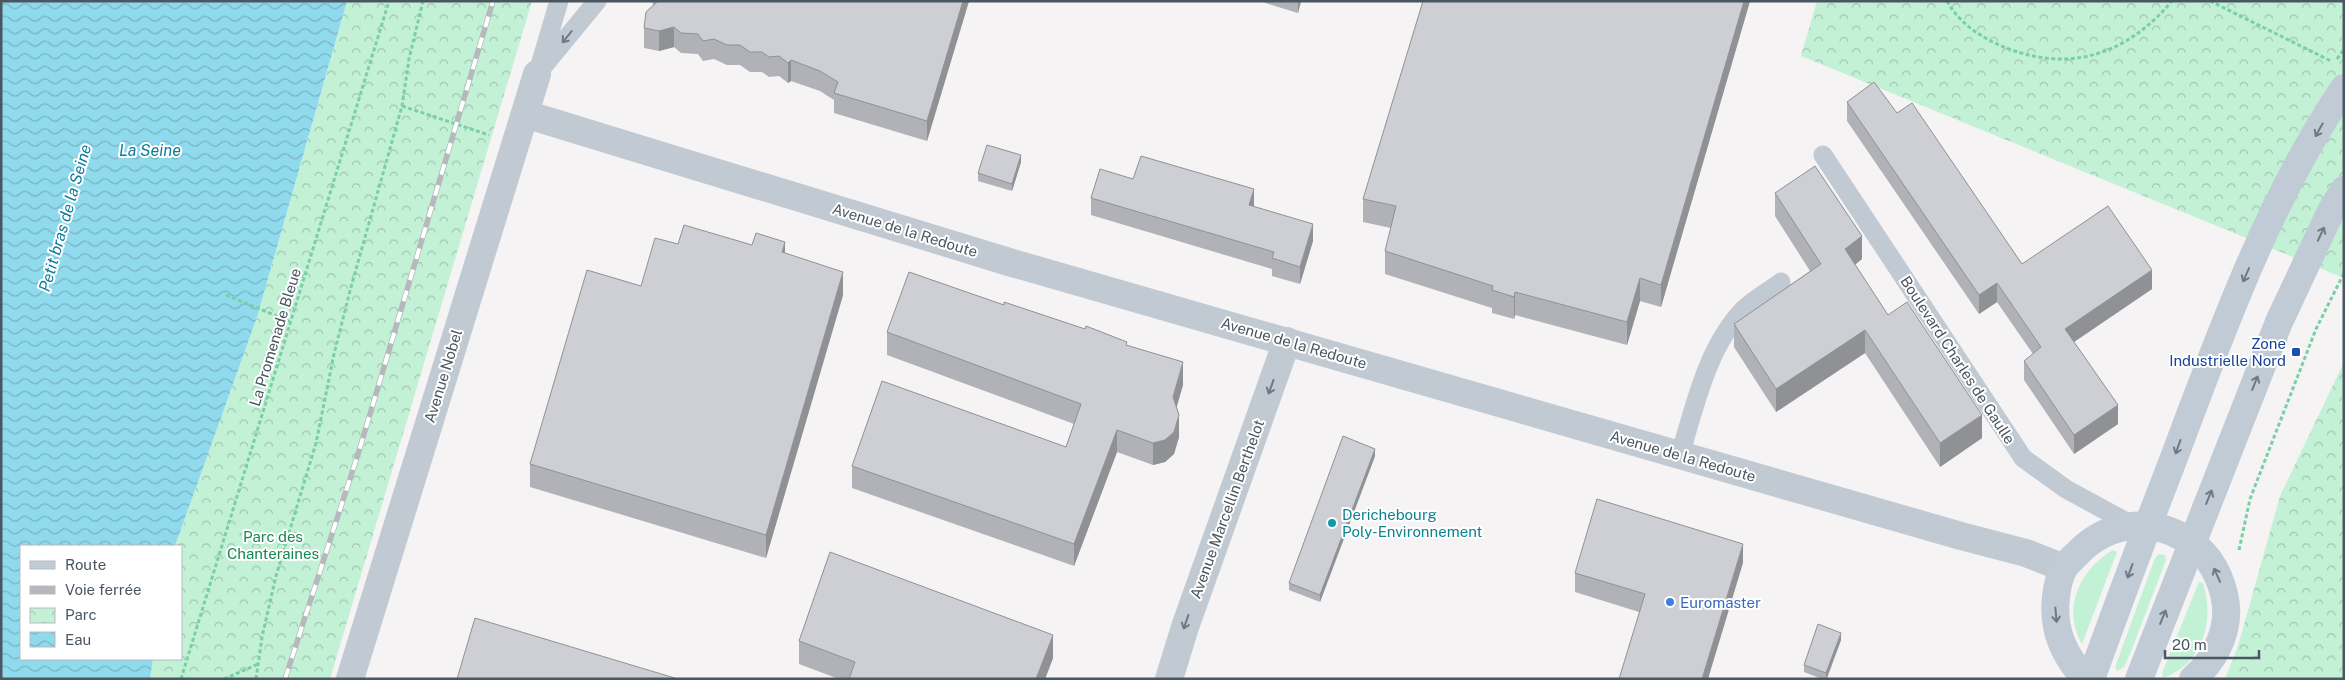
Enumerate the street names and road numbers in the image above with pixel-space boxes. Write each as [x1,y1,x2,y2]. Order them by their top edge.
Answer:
street label: Avenue de la Redoute [830,200,980,260]
street label: La Promenade Bleue [246,266,304,408]
street label: Boulevard Charles de Gaulle [1897,273,2019,447]
street label: Avenue de la Redoute [1219,314,1369,372]
street label: Avenue Nobel [421,327,465,425]
street label: Avenue Marcellin Berthelot [1187,417,1267,601]
street label: Avenue de la Redoute [1608,427,1758,485]

